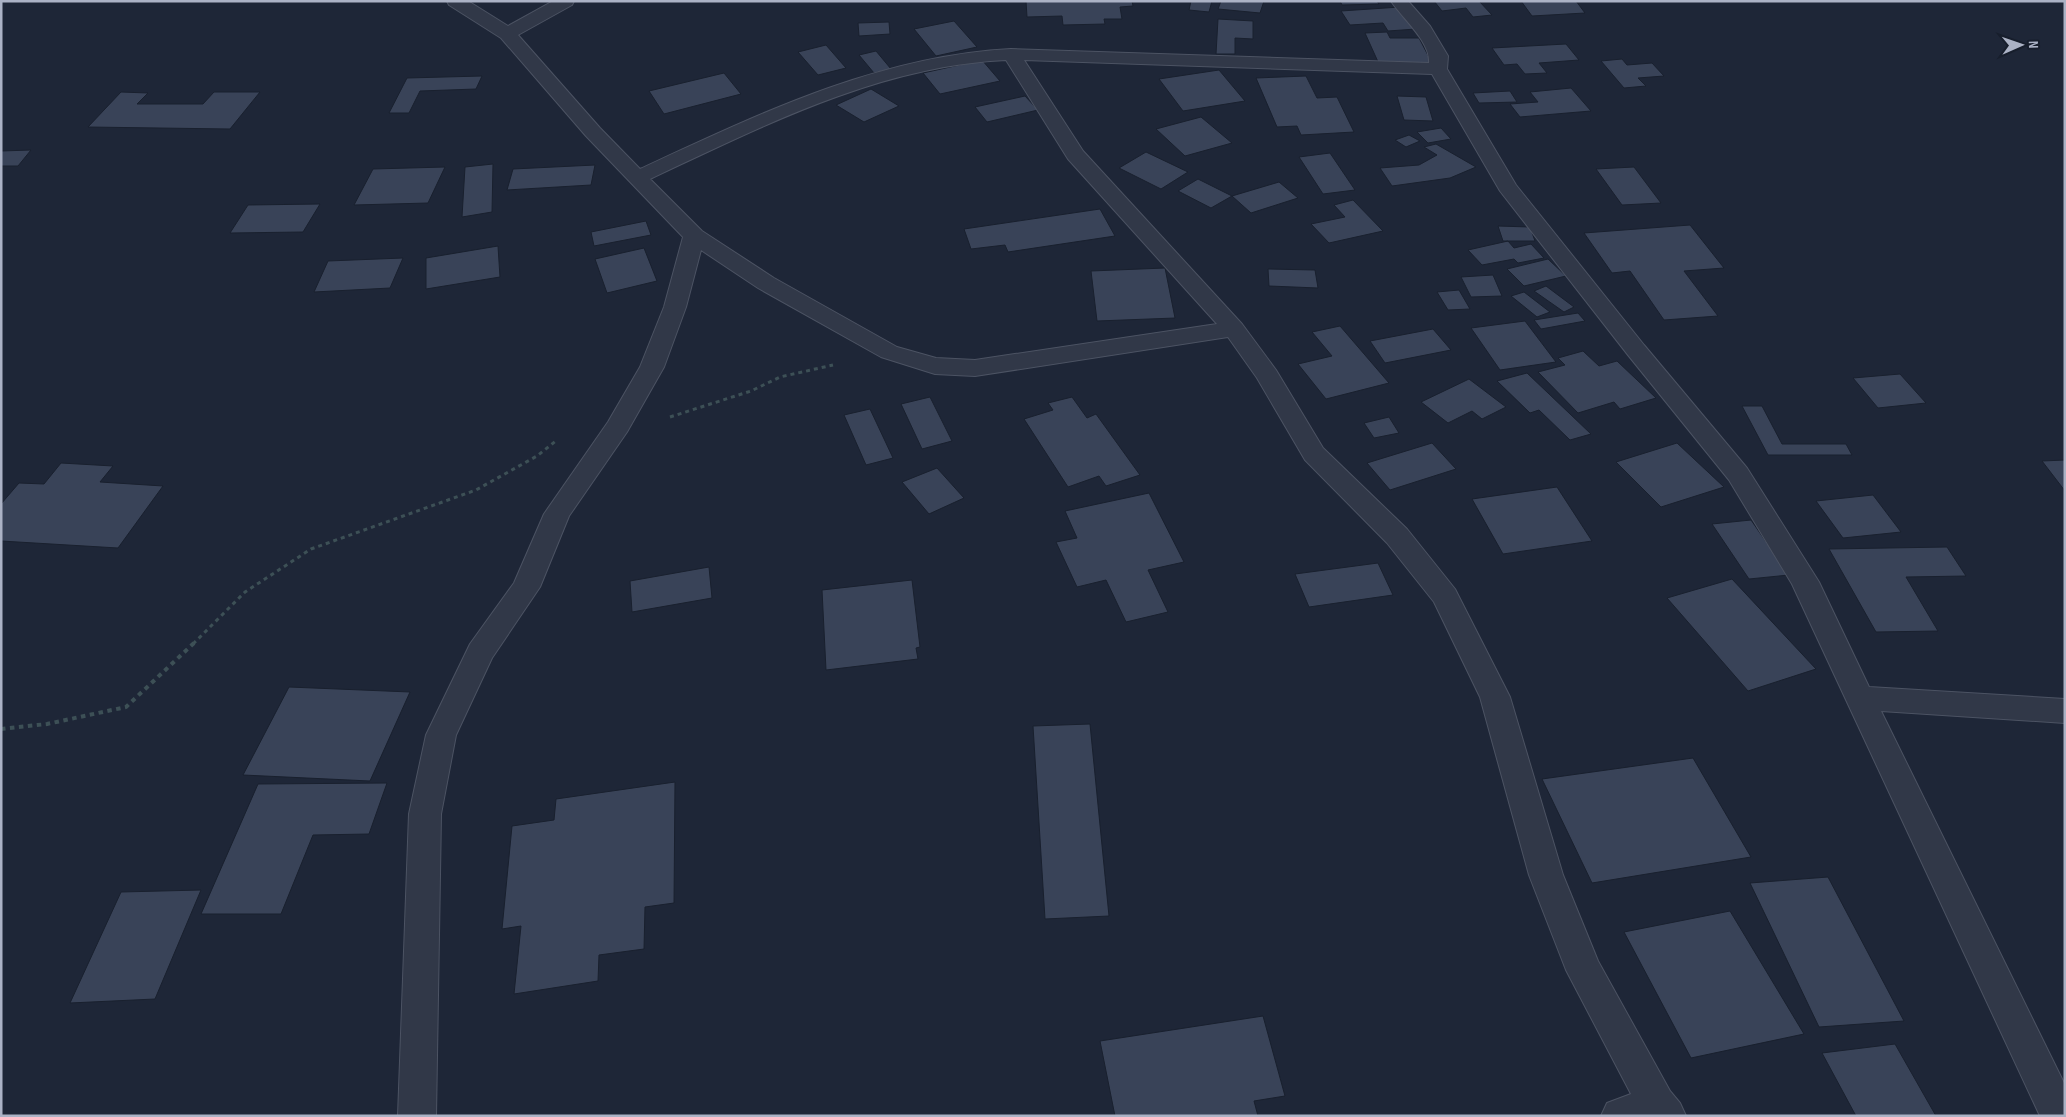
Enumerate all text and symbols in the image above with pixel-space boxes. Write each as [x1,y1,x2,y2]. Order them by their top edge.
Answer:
north arrow [1996,20,2046,70]
text: N [2025,41,2042,49]

